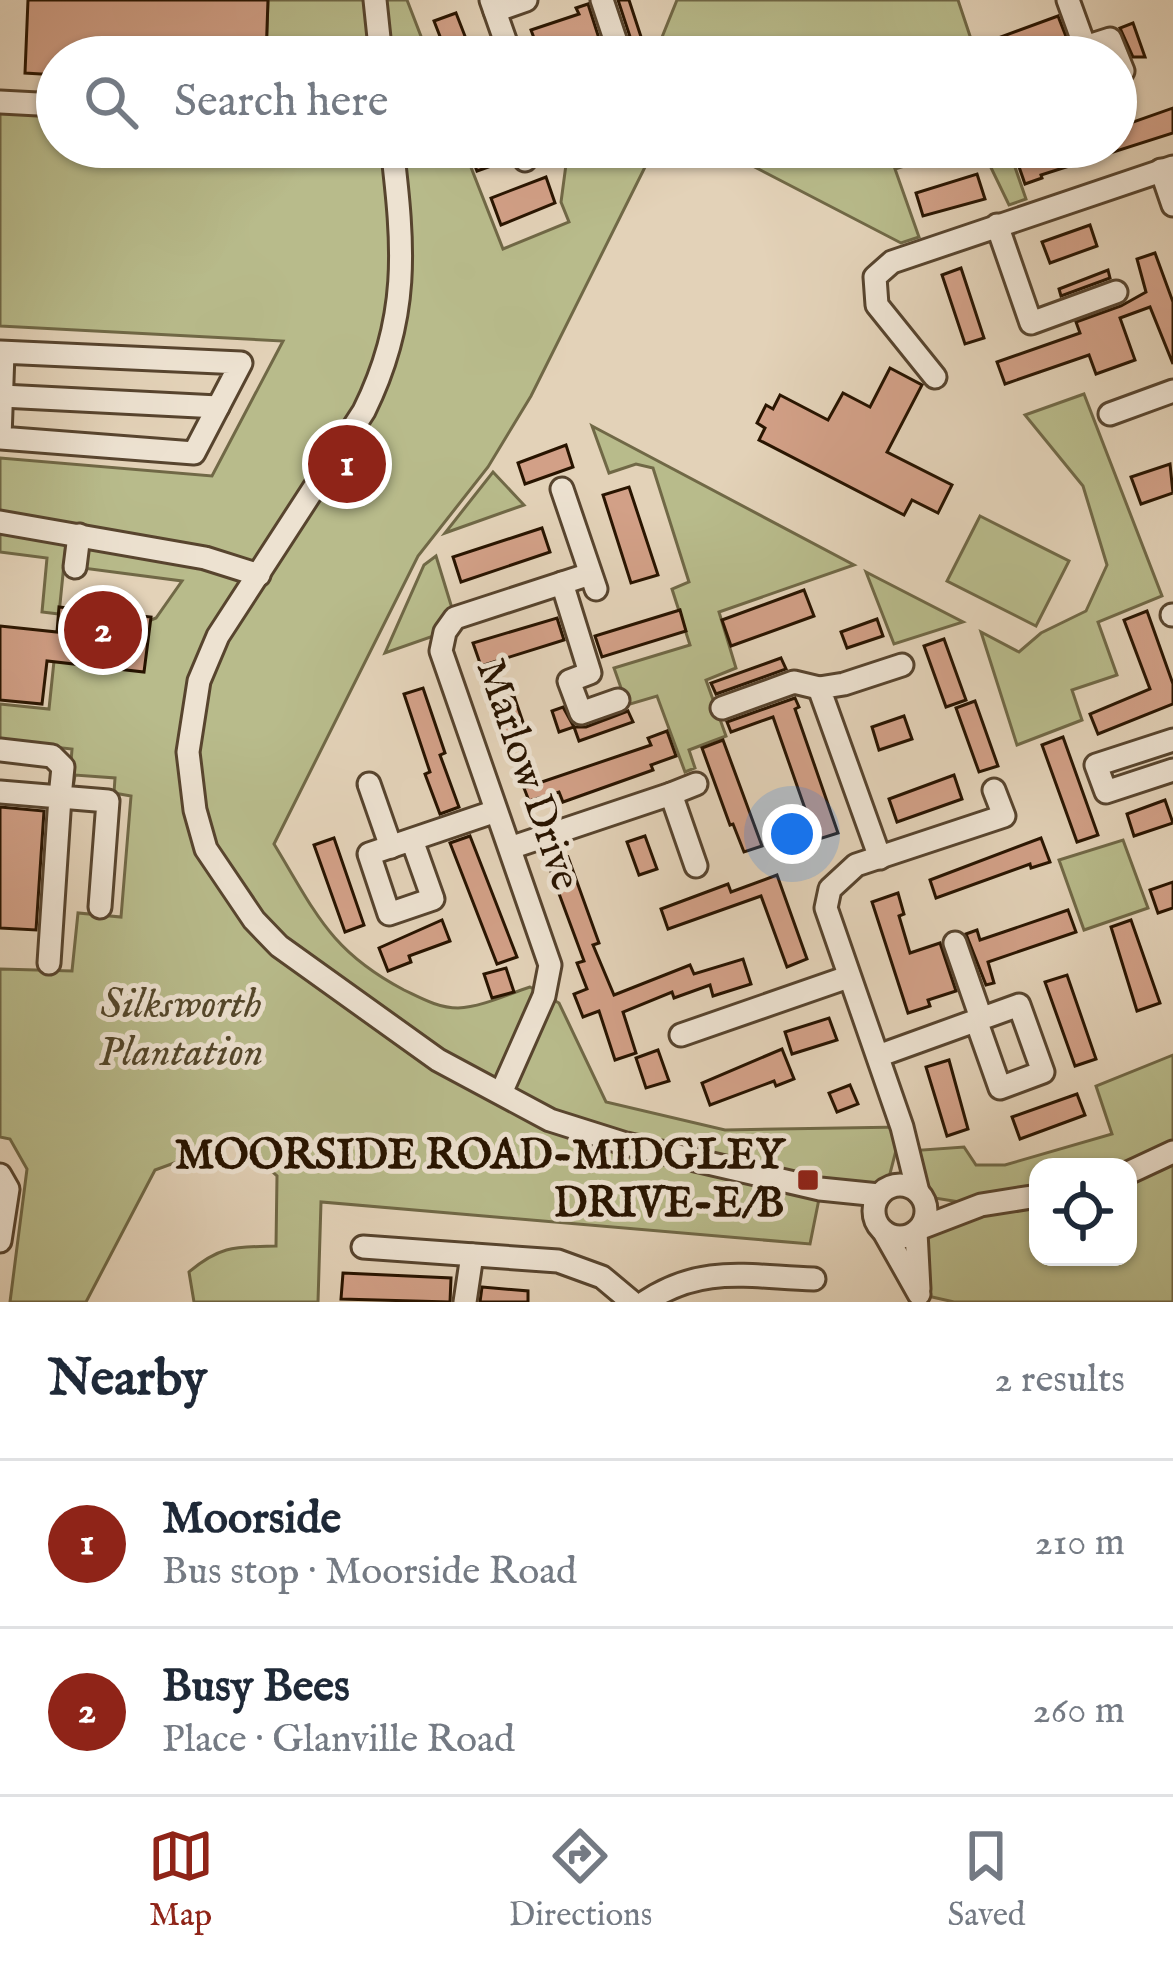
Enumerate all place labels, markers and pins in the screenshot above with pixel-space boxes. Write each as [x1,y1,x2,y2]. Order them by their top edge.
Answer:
pin: 1 [308,419,386,509]
pin: 2 [64,585,142,675]
place label: MOORSIDE ROAD-MIDGLEY DRIVE-E/B [175,1130,786,1231]
marker: MOORSIDE ROAD-MIDGLEY DRIVE-E/B [795,1167,821,1193]

